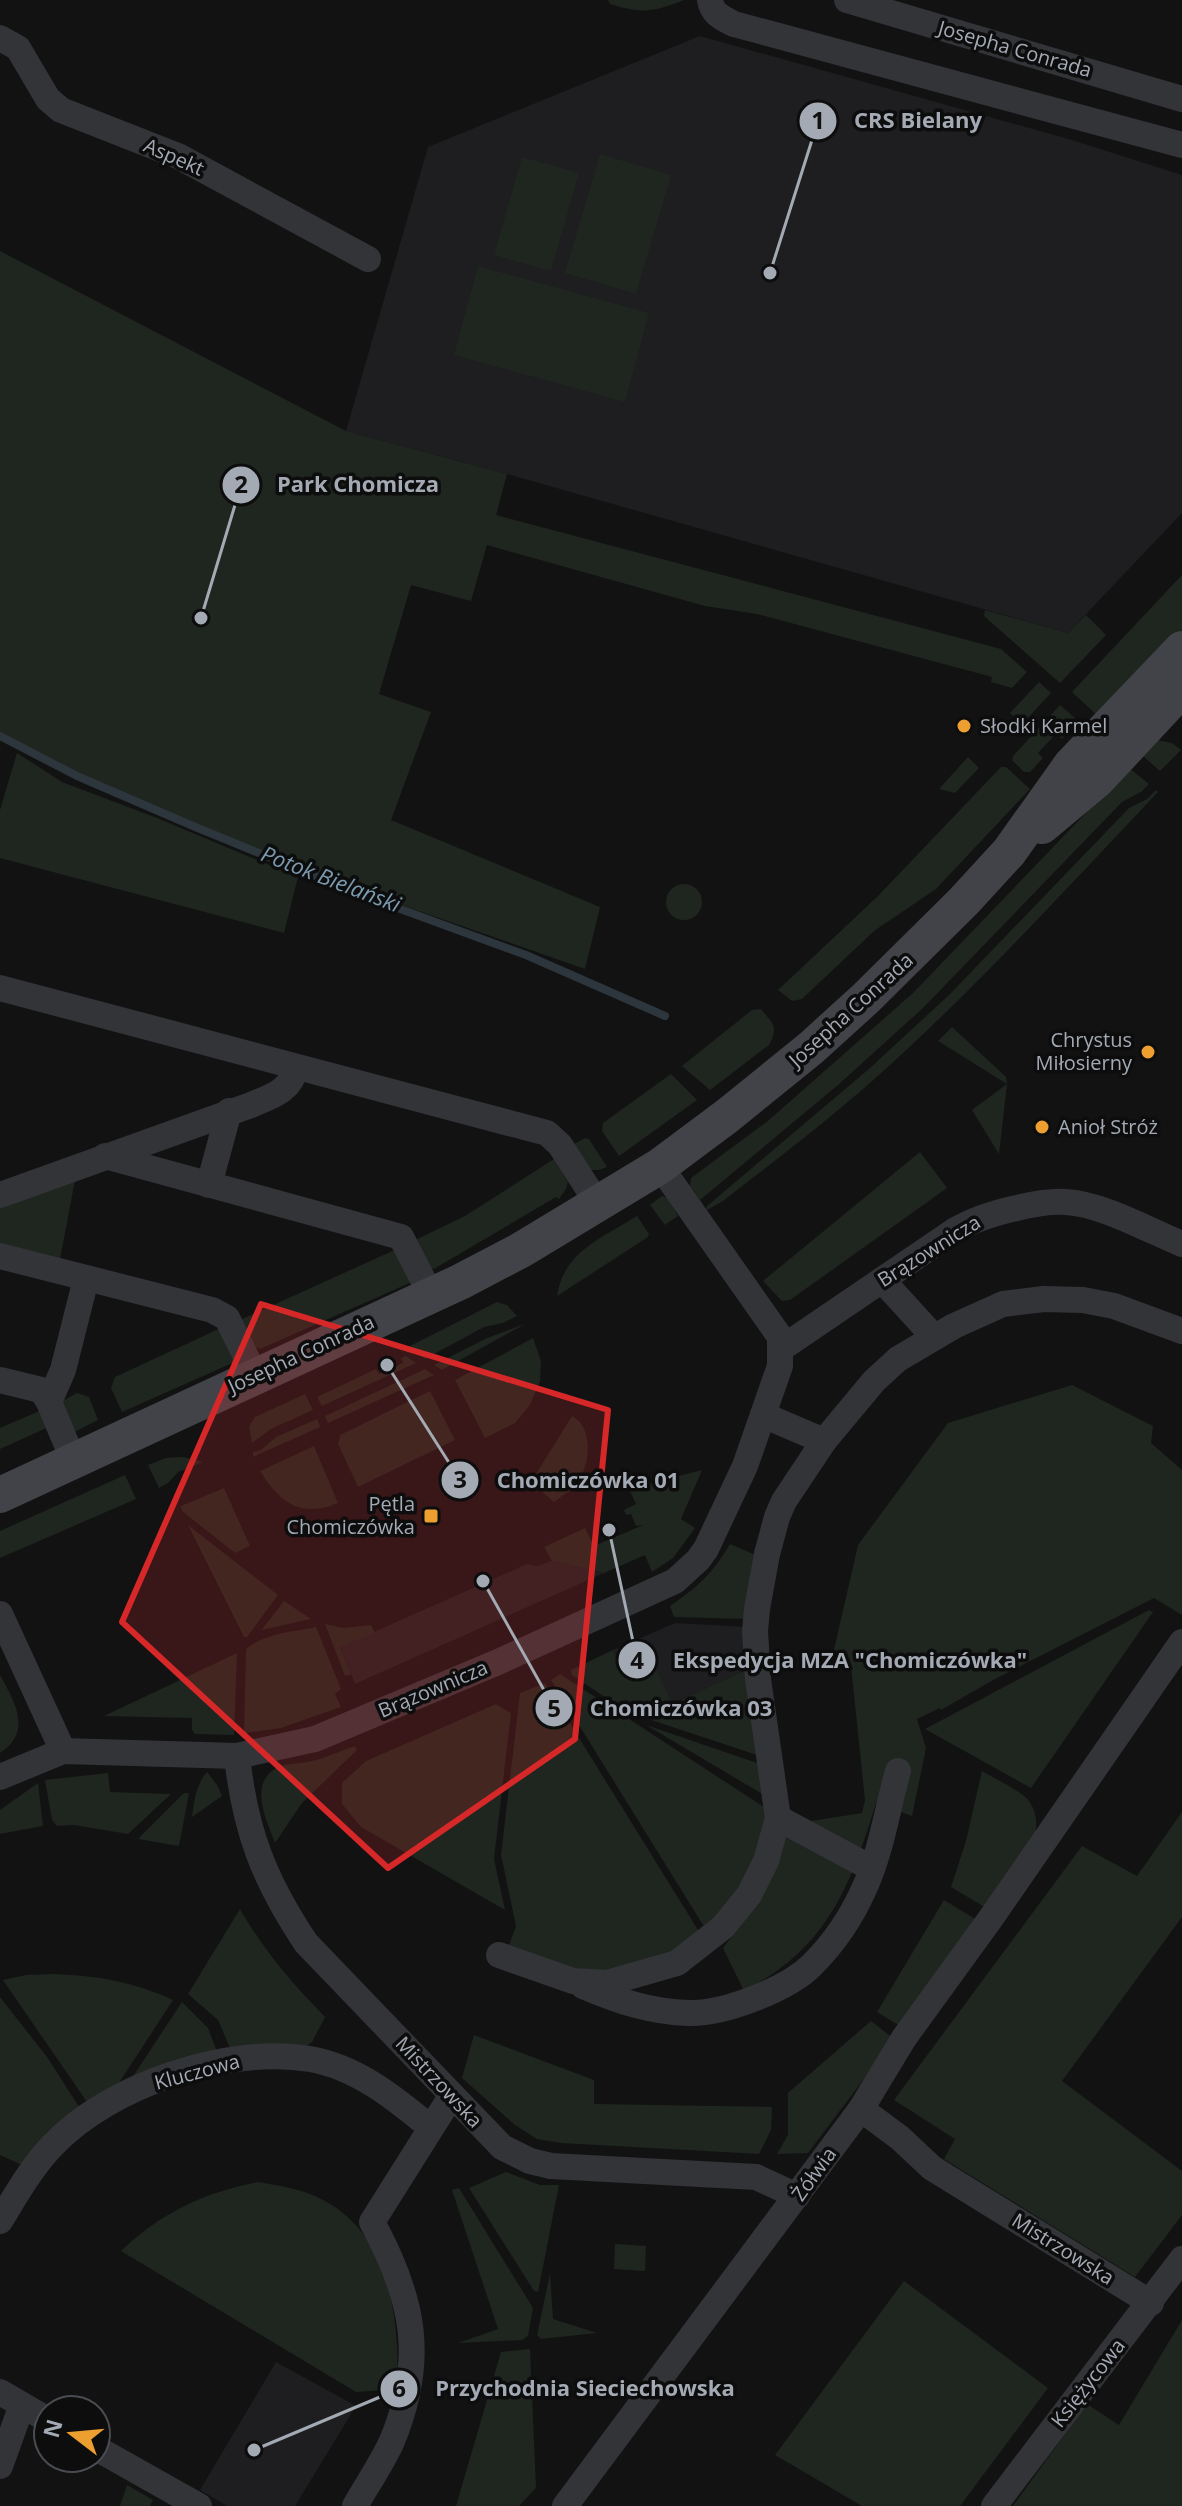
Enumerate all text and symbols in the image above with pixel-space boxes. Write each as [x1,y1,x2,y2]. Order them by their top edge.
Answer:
street label: Josepha Conrada [933,13,1095,83]
callout: CRS Bielany [798,98,998,144]
text: 1 [811,103,825,136]
text: CRS Bielany [854,104,982,134]
street label: Aspekt [140,131,209,182]
callout: Park Chomicza [221,462,455,508]
text: 2 [234,467,248,500]
text: Park Chomicza [277,468,439,498]
place label: Słodki Karmel [980,712,1107,739]
marker: Słodki Karmel [955,717,973,735]
water label: Potok Bielański [257,838,406,919]
street label: Josepha Conrada [781,947,919,1074]
place label: Chrystus Miłosierny [1036,1026,1133,1076]
marker: Chrystus Miłosierny [1139,1043,1157,1061]
place label: Anioł Stróż [1058,1113,1158,1140]
marker: Anioł Stróż [1033,1118,1051,1136]
street label: Brązownicza [872,1208,985,1293]
street label: Josepha Conrada [221,1308,378,1400]
callout: Chomiczówka 01 [440,1457,695,1503]
text: 3 [453,1462,467,1495]
text: Chomiczówka 01 [497,1464,679,1494]
place label: Pętla Chomiczówka [286,1490,415,1540]
marker: Pętla Chomiczówka [422,1507,440,1525]
callout: Ekspedycja MZA "Chomiczówka" [617,1637,1044,1683]
text: 4 [630,1643,644,1676]
text: Ekspedycja MZA "Chomiczówka" [673,1644,1027,1674]
street label: Brązownicza [374,1653,492,1724]
callout: Chomiczówka 03 [534,1685,789,1731]
text: 5 [547,1691,561,1724]
text: Chomiczówka 03 [590,1692,772,1722]
street label: Mistrzowska [390,2030,489,2133]
street label: Kluczowa [151,2047,242,2096]
street label: Żółwia [785,2141,842,2206]
street label: Mistrzowska [1007,2206,1120,2291]
street label: Księżycowa [1044,2333,1131,2433]
callout: Przychodnia Sieciechowska [379,2366,751,2412]
text: 6 [392,2371,406,2404]
text: Przychodnia Sieciechowska [435,2372,735,2402]
north arrow [32,2394,112,2474]
text: N [35,2415,69,2441]

